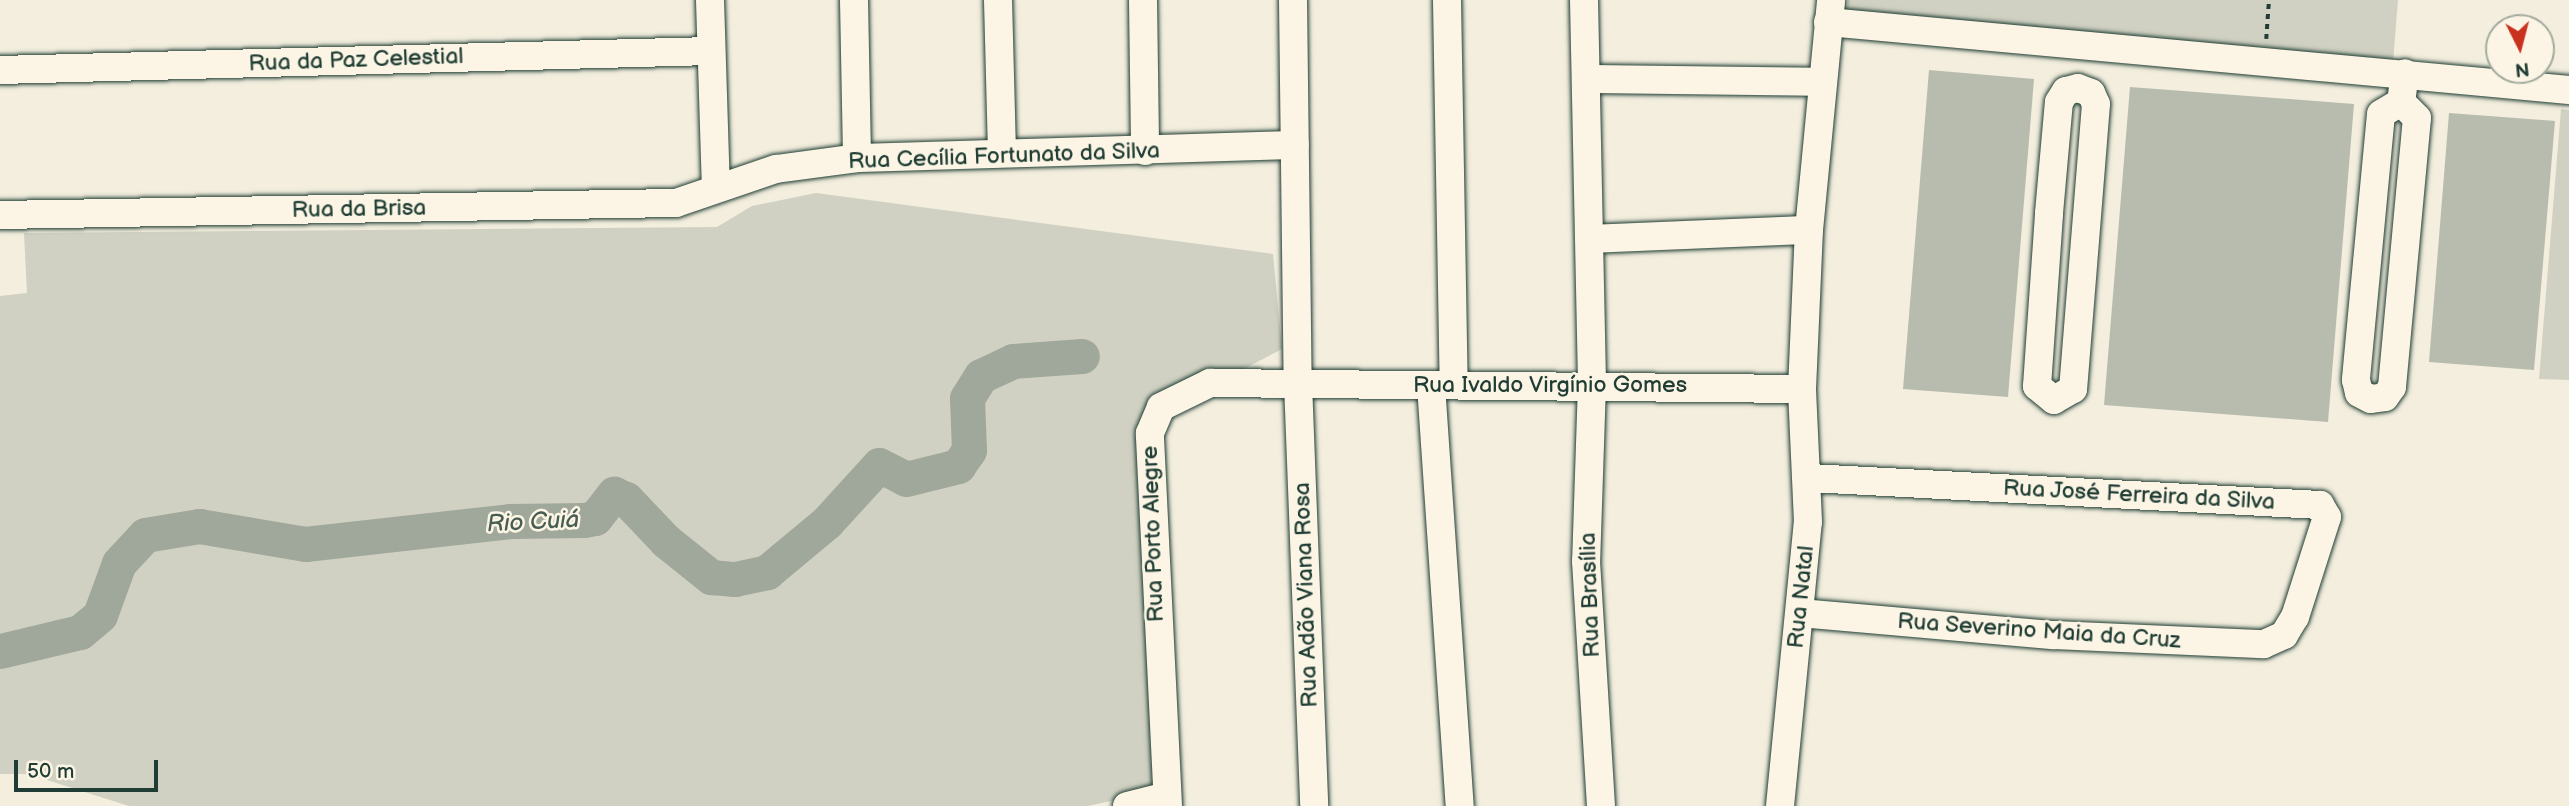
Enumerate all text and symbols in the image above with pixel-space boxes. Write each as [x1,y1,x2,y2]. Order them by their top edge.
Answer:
north arrow [2485,14,2555,84]
street label: Rua da Paz Celestial [248,42,464,78]
text: N [2514,56,2530,81]
street label: Rua Cecília Fortunato da Silva [847,137,1161,175]
street label: Rua da Brisa [291,194,427,224]
street label: Rua Ivaldo Virgínio Gomes [1413,371,1687,399]
street label: Rua Porto Alegre [1136,445,1170,623]
street label: Rua José Ferreira da Silva [2001,474,2277,516]
street label: Rua Adão Viana Rosa [1288,481,1324,709]
water label: Rio Cuiá [486,505,580,539]
street label: Rua Brasília [1574,532,1606,658]
street label: Rua Natal [1782,544,1820,650]
street label: Rua Severino Maia da Cruz [1896,607,2182,655]
scale bar [18,746,161,790]
text: 50 m [27,759,74,784]

